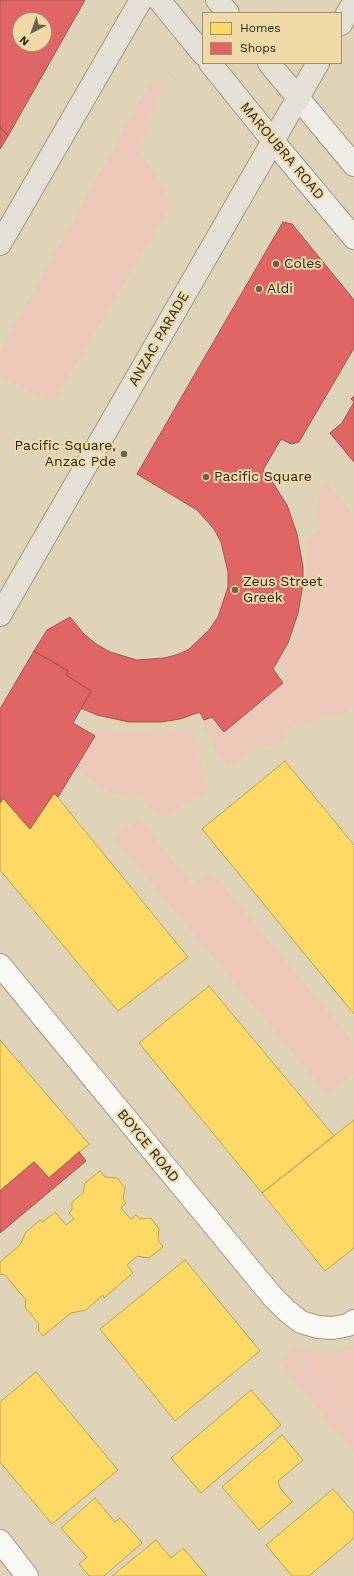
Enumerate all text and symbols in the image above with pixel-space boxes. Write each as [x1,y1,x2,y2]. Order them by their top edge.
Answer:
north arrow [12,12,52,52]
legend [202,12,342,64]
text: Homes [240,21,281,35]
text: N [17,33,32,48]
text: Shops [240,41,276,55]
street label: MAROUBRA ROAD [236,99,328,203]
place label: Coles [284,256,322,272]
marker: Coles [271,259,281,269]
place label: Aldi [267,281,293,297]
marker: Aldi [254,284,264,294]
street label: ANZAC PARADE [125,289,193,389]
place label: Pacific Square, Anzac Pde [15,438,116,470]
marker: Pacific Square, Anzac Pde [119,449,129,459]
place label: Pacific Square [214,469,312,485]
marker: Pacific Square [201,472,211,482]
place label: Zeus Street Greek [243,574,322,606]
marker: Zeus Street Greek [230,585,240,595]
street label: BOYCE ROAD [113,1106,183,1186]

